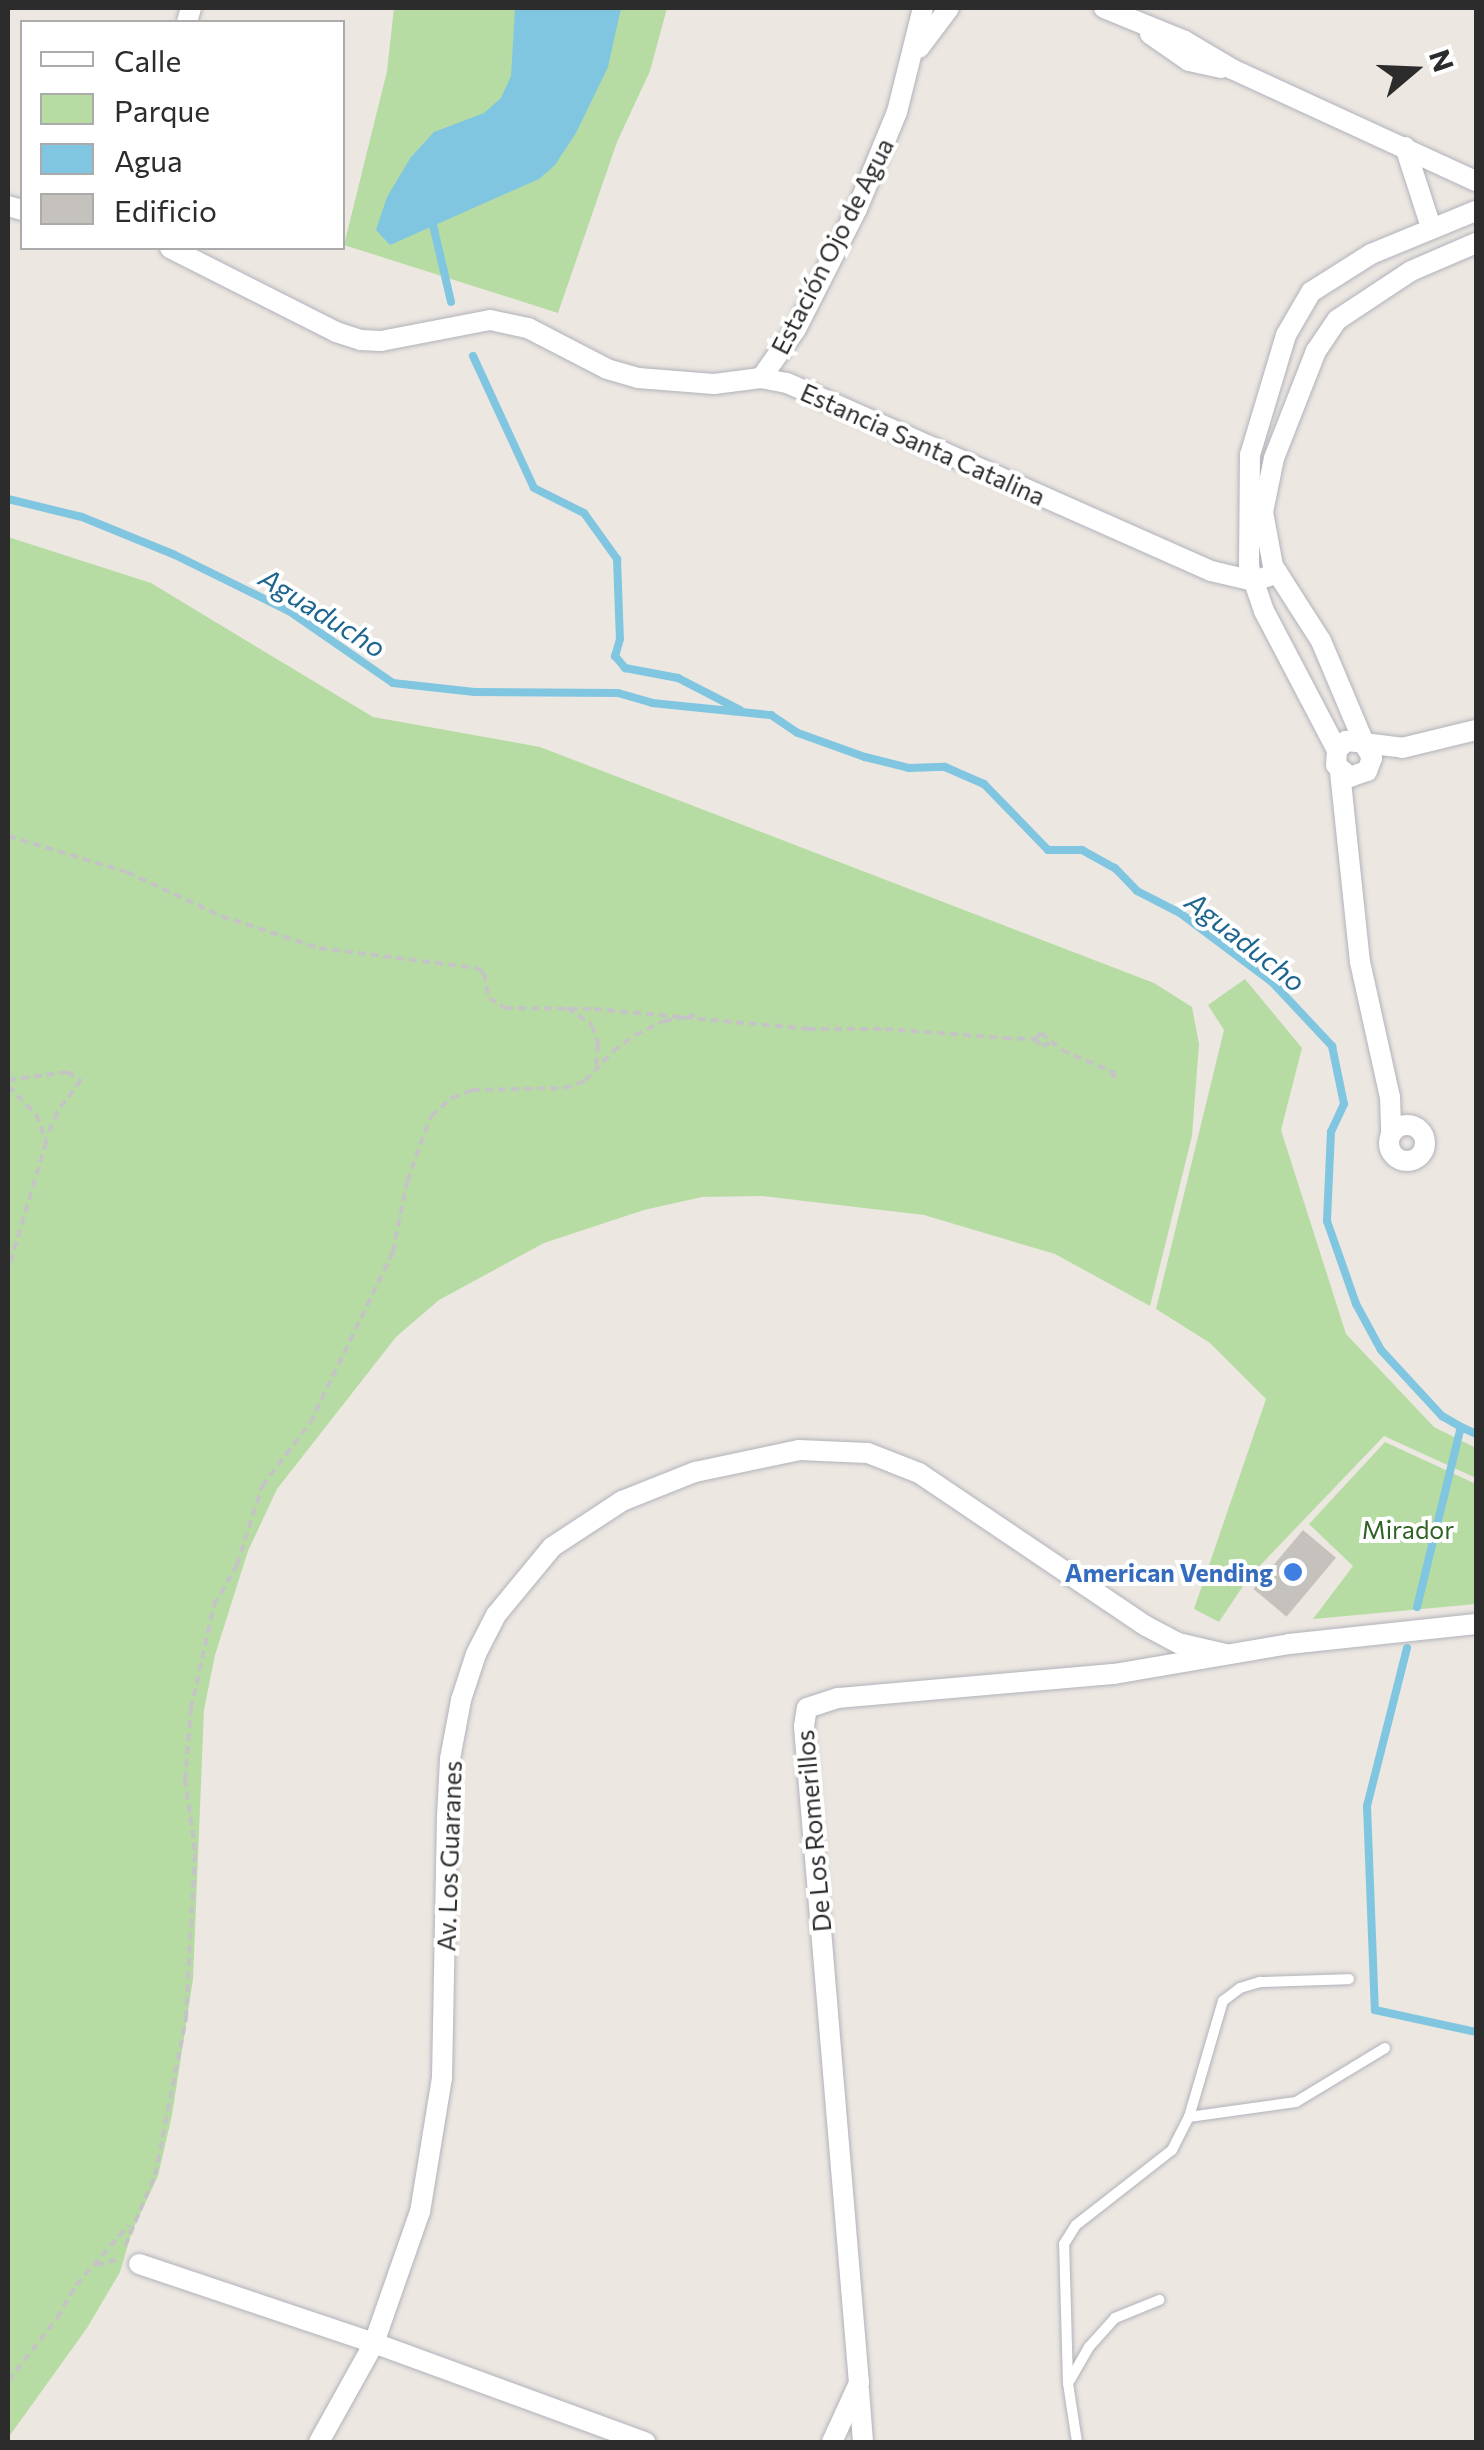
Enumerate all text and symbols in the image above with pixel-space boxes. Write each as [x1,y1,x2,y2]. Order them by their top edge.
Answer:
legend [20,20,345,250]
north arrow [1364,20,1464,120]
text: Calle [114,41,181,78]
text: N [1423,45,1462,76]
text: Parque [114,91,210,128]
street label: Estación Ojo de Agua [765,133,899,359]
text: Agua [114,141,183,178]
text: Edificio [114,191,217,228]
street label: Estancia Santa Catalina [796,377,1050,511]
water label: Aguaducho [254,560,392,664]
water label: Aguaducho [1179,884,1313,998]
park label: Mirador [1362,1514,1454,1544]
place label: American Vending [1065,1557,1273,1587]
marker: American Vending [1282,1561,1304,1583]
street label: De Los Romerillos [789,1729,837,1933]
street label: Av. Los Guaranes [431,1760,467,1952]

